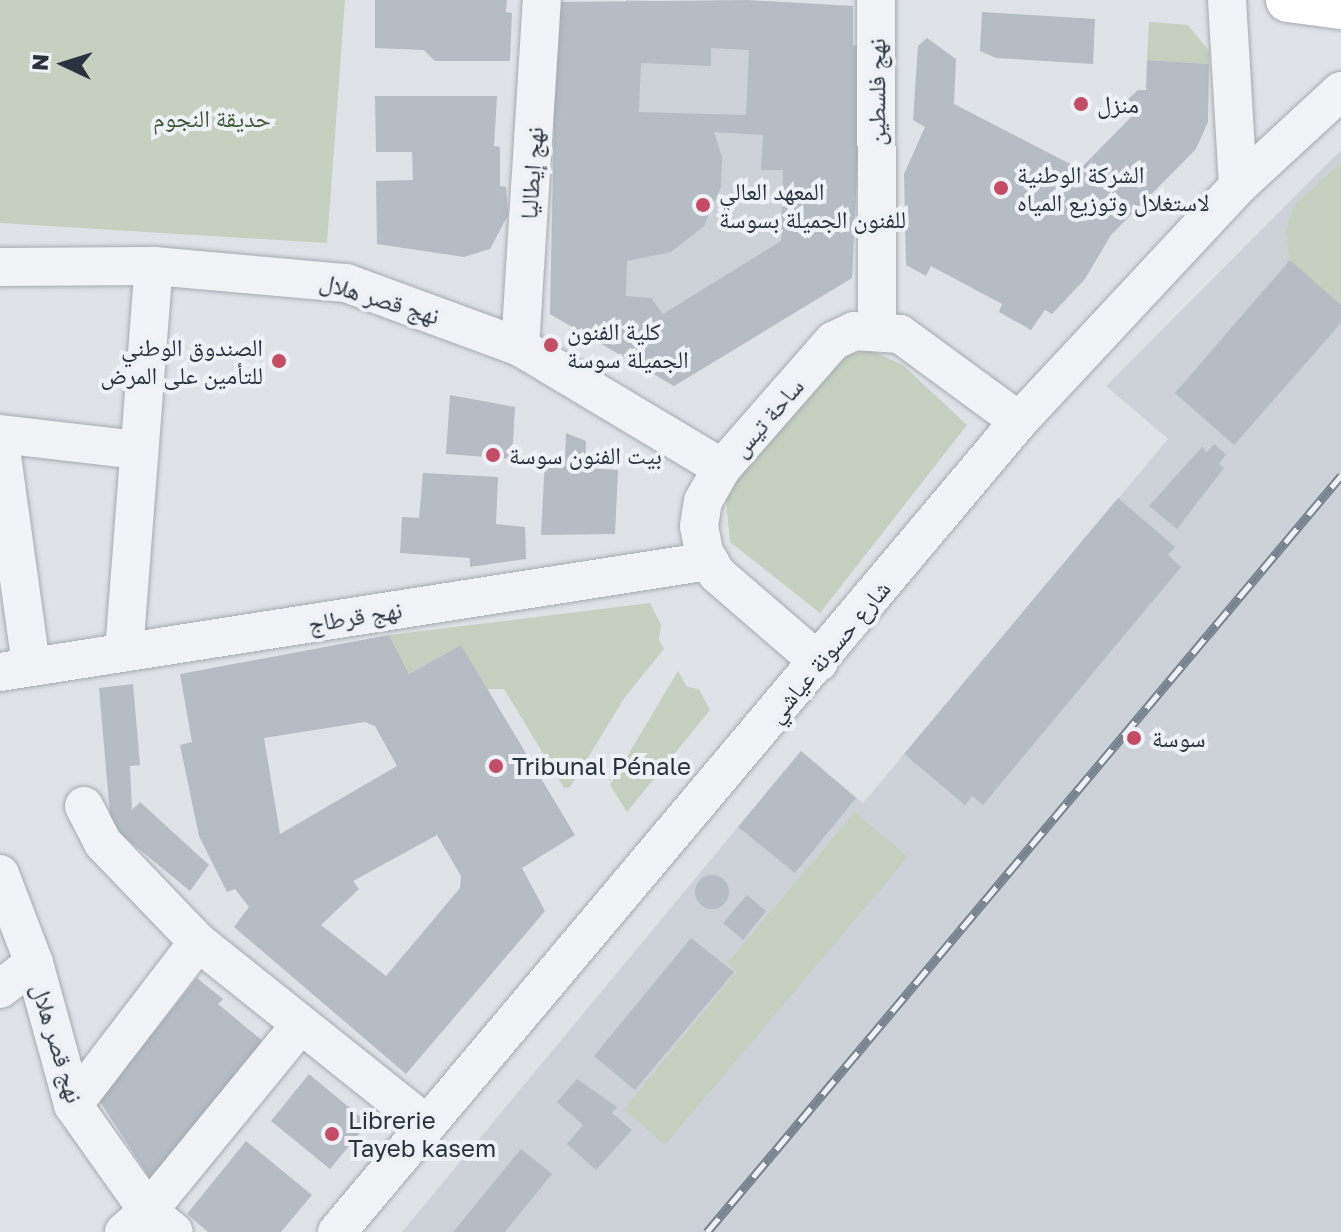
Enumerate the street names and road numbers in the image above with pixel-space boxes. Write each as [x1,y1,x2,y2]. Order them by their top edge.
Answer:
street label: نهج فلسطين [862,38,890,146]
street label: نهج إيطاليا [513,126,549,220]
street label: نهج قصر هلال [317,266,443,330]
street label: ساحة تيس [725,372,809,462]
street label: شارع حسونة عياشي [760,574,896,728]
street label: نهج قرطاج [306,594,404,638]
street label: نهج قصر هلال [26,980,90,1106]

